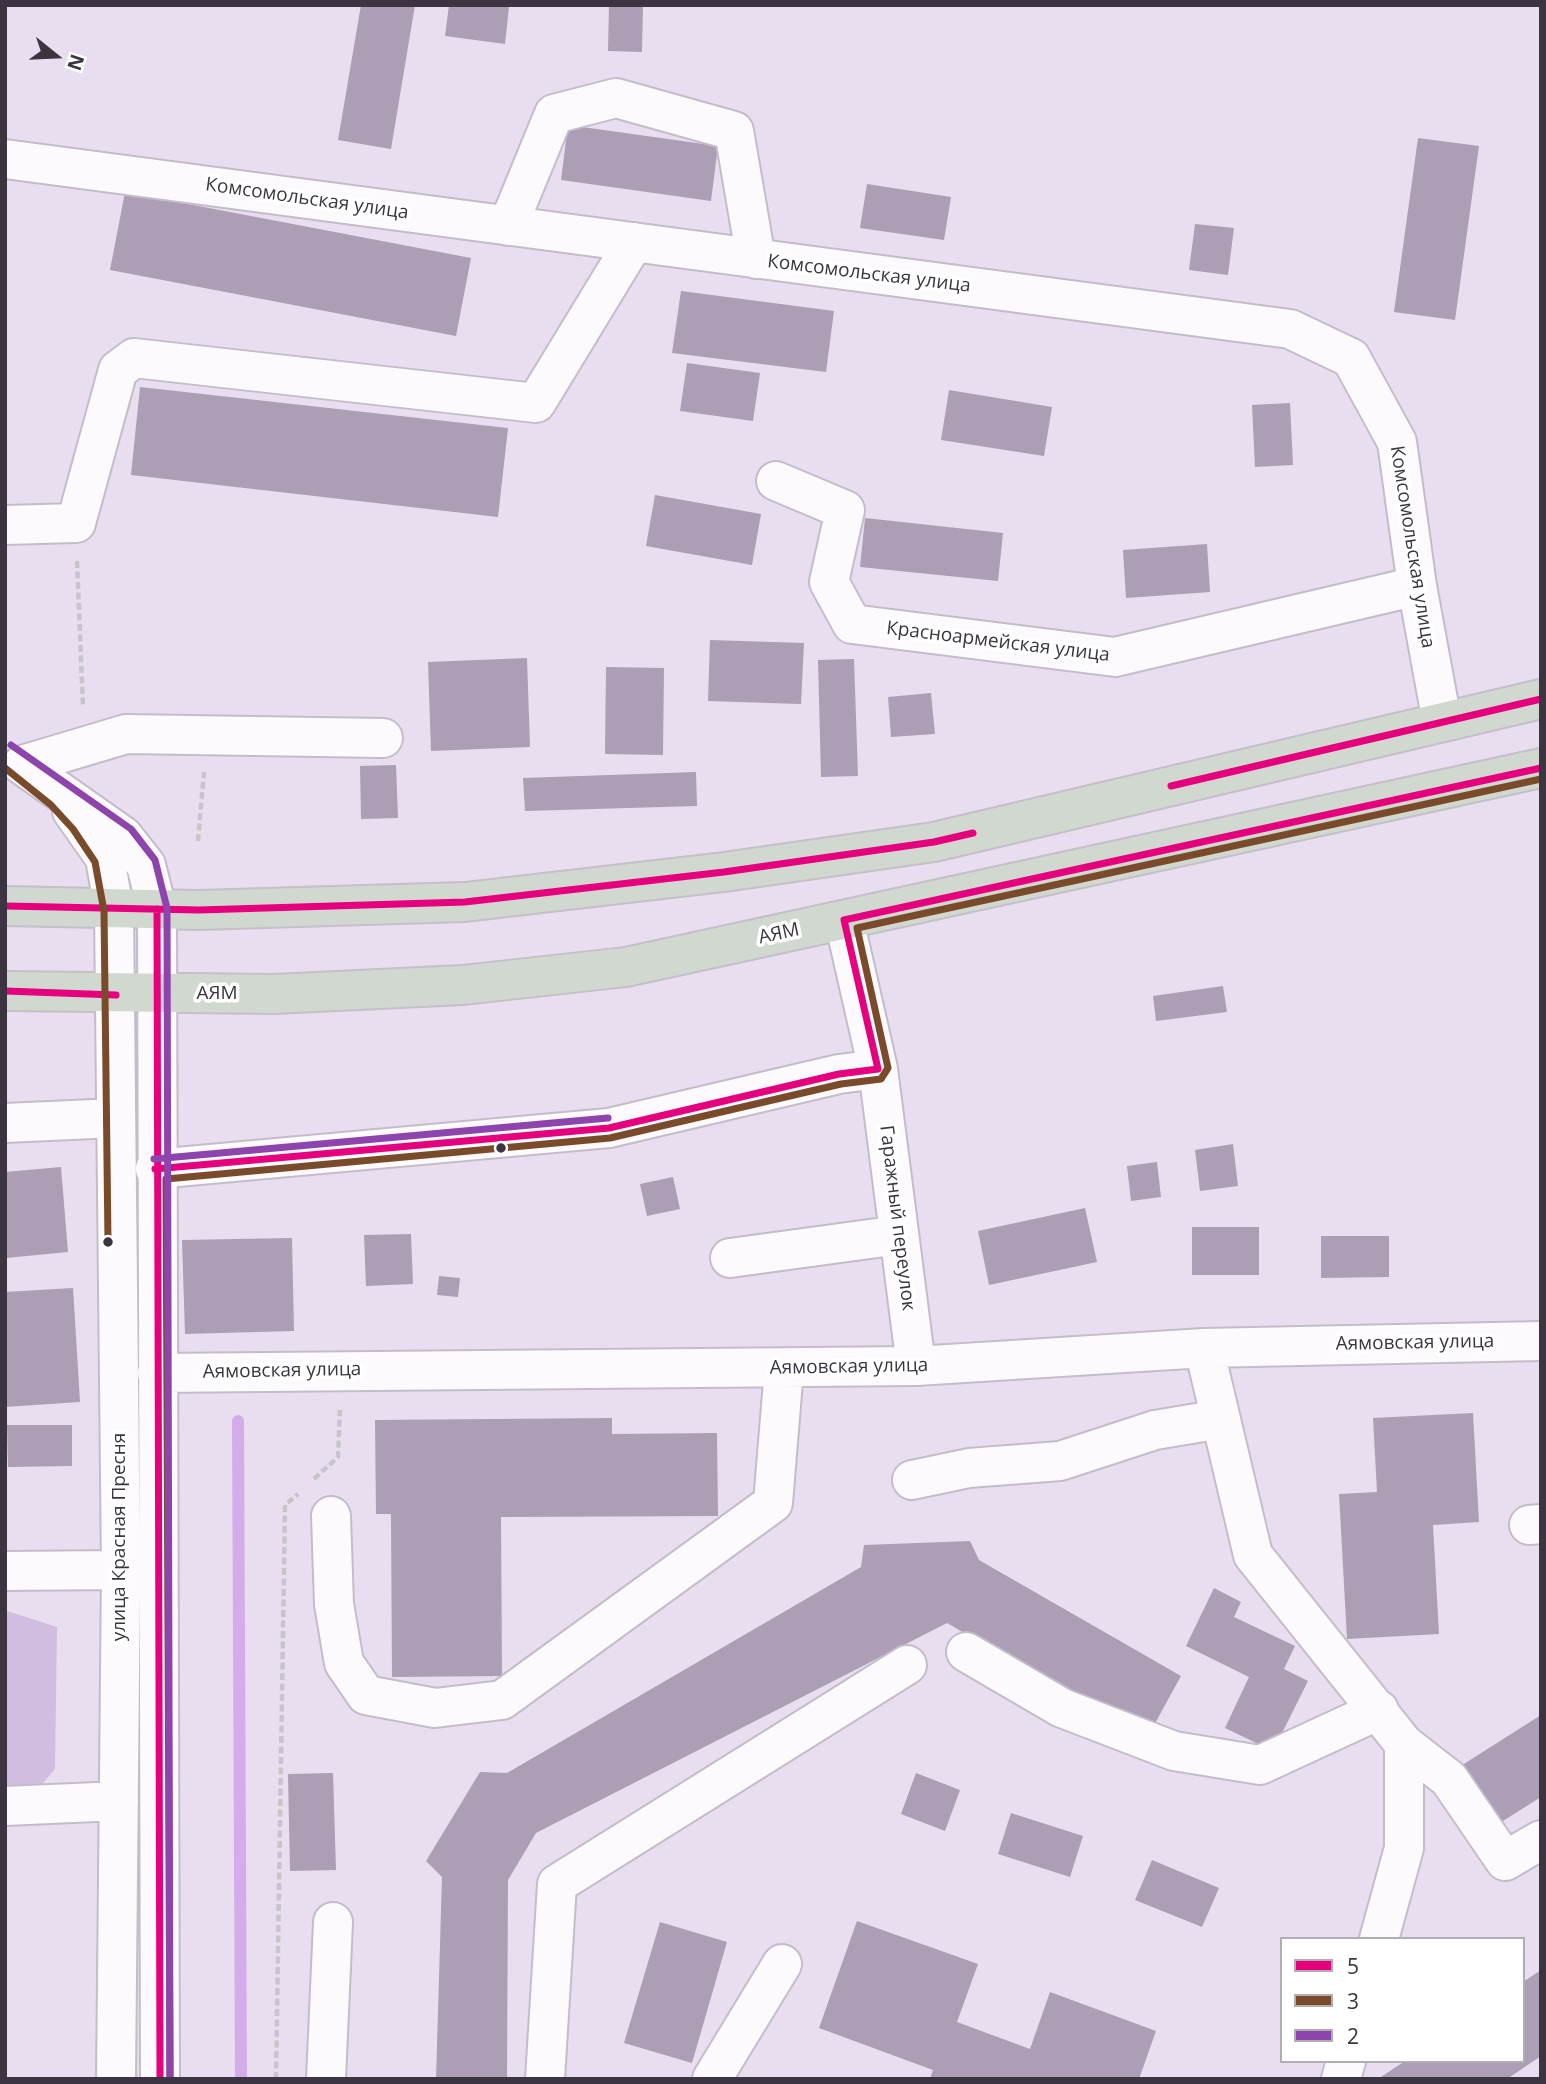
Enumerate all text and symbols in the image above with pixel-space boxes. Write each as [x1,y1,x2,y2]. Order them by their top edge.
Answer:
north arrow [21,21,91,91]
text: N [61,51,91,74]
street label: Комсомольская улица [204,173,410,225]
street label: Комсомольская улица [766,250,972,298]
street label: Комсомольская улица [1385,444,1439,650]
street label: Красноармейская улица [885,617,1111,667]
street label: АЯМ [757,919,801,949]
street label: АЯМ [196,983,238,1005]
street label: Гаражный переулок [874,1124,920,1312]
unlabelled marker [494,1141,508,1155]
unlabelled marker [101,1235,115,1249]
street label: Аямовская улица [1335,1330,1495,1356]
street label: Аямовская улица [769,1354,929,1380]
street label: Аямовская улица [202,1358,362,1384]
street label: улица Красная Пресня [109,1433,131,1641]
legend [1280,1937,1525,2063]
text: 5 [1347,1952,1359,1980]
text: 3 [1347,1987,1359,2015]
text: 2 [1347,2022,1359,2050]

